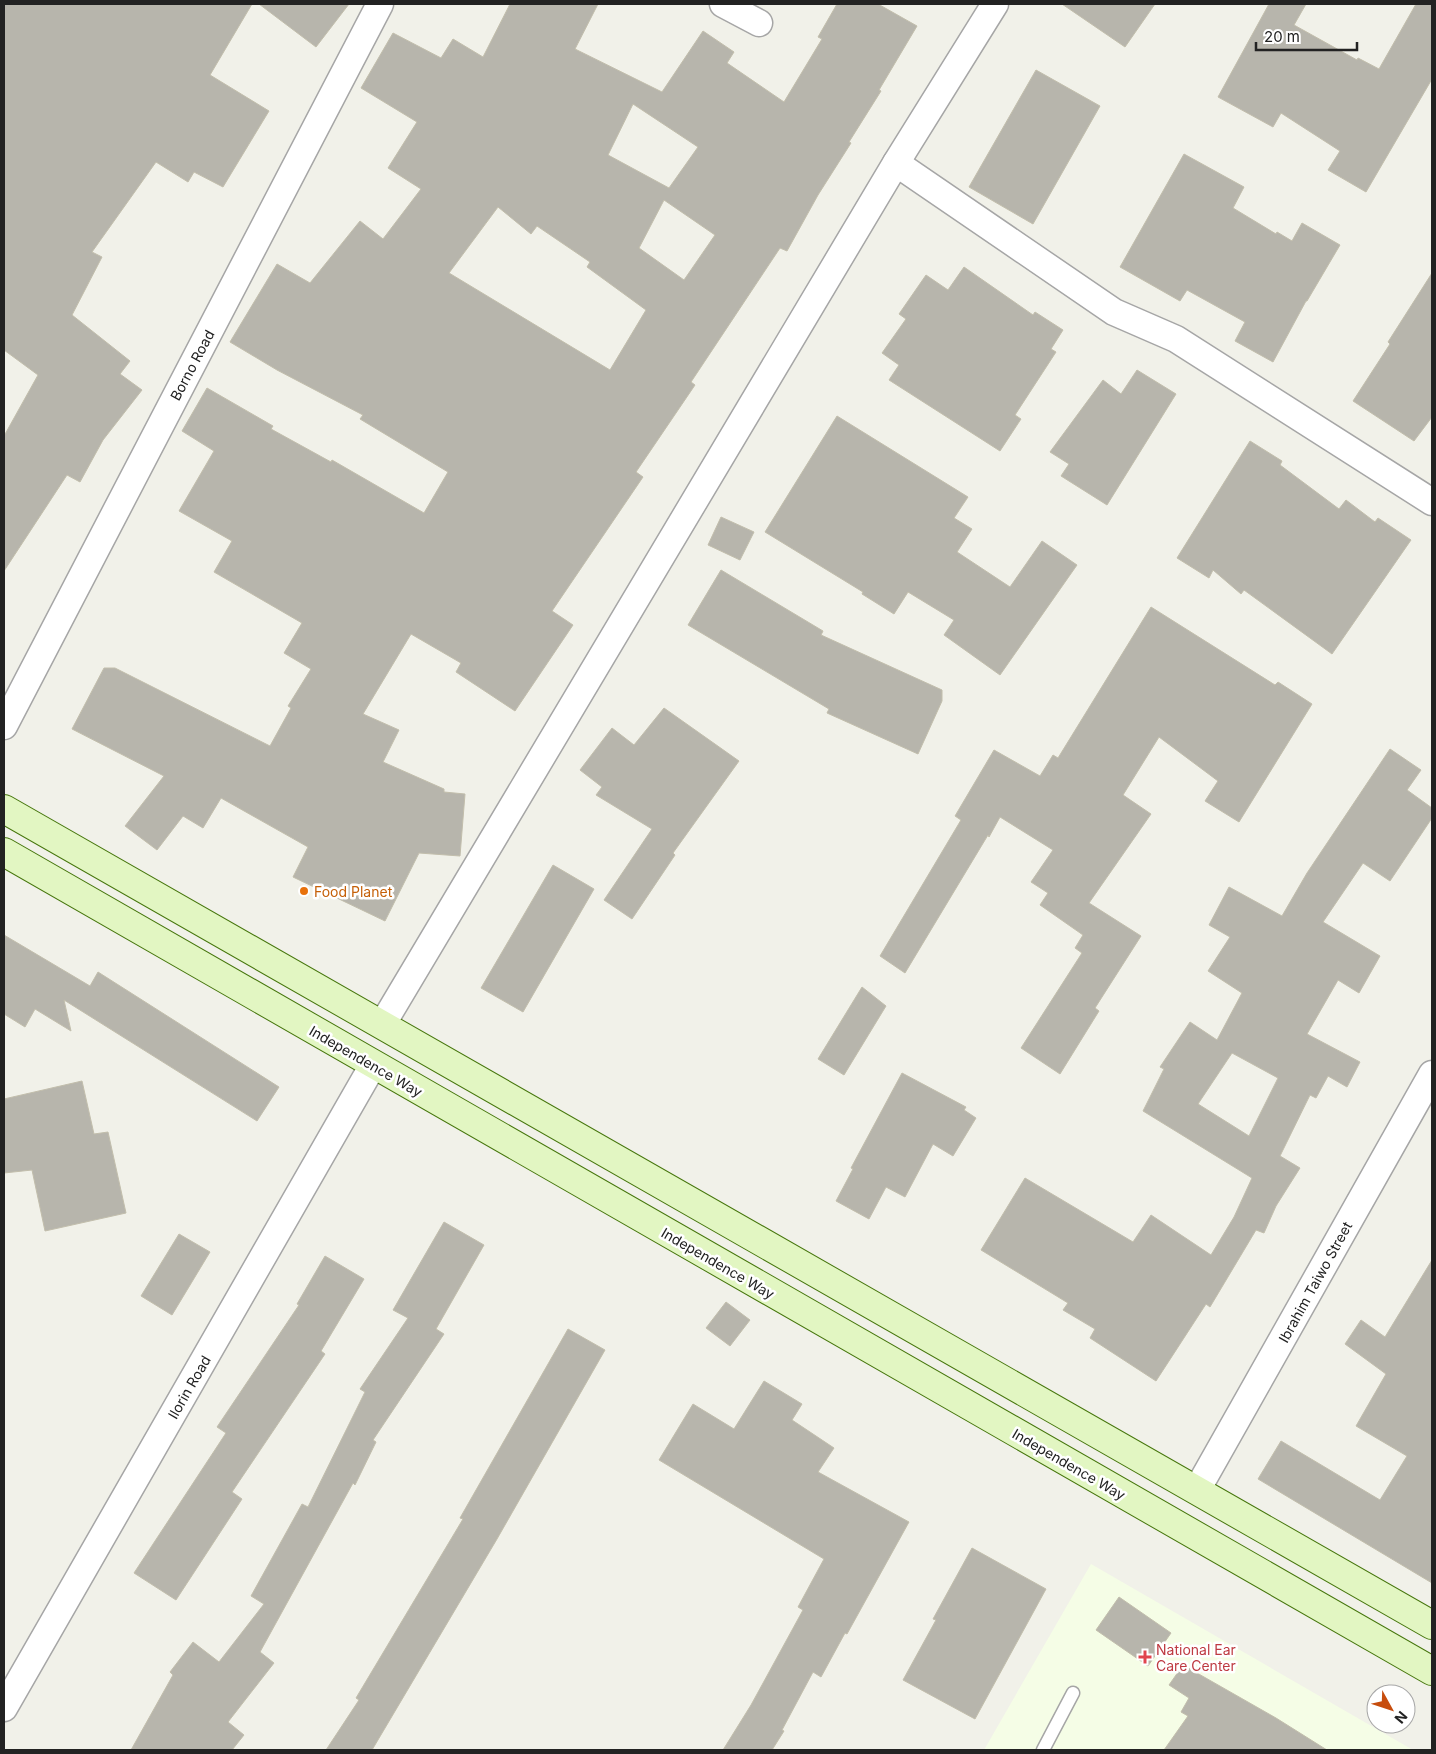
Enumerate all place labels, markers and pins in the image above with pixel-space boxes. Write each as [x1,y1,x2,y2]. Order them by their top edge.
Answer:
place label: Food Planet [314,883,393,900]
marker: Food Planet [298,885,310,897]
place label: National Ear Care Center [1156,1641,1236,1674]
marker: National Ear Care Center [1138,1650,1152,1664]

